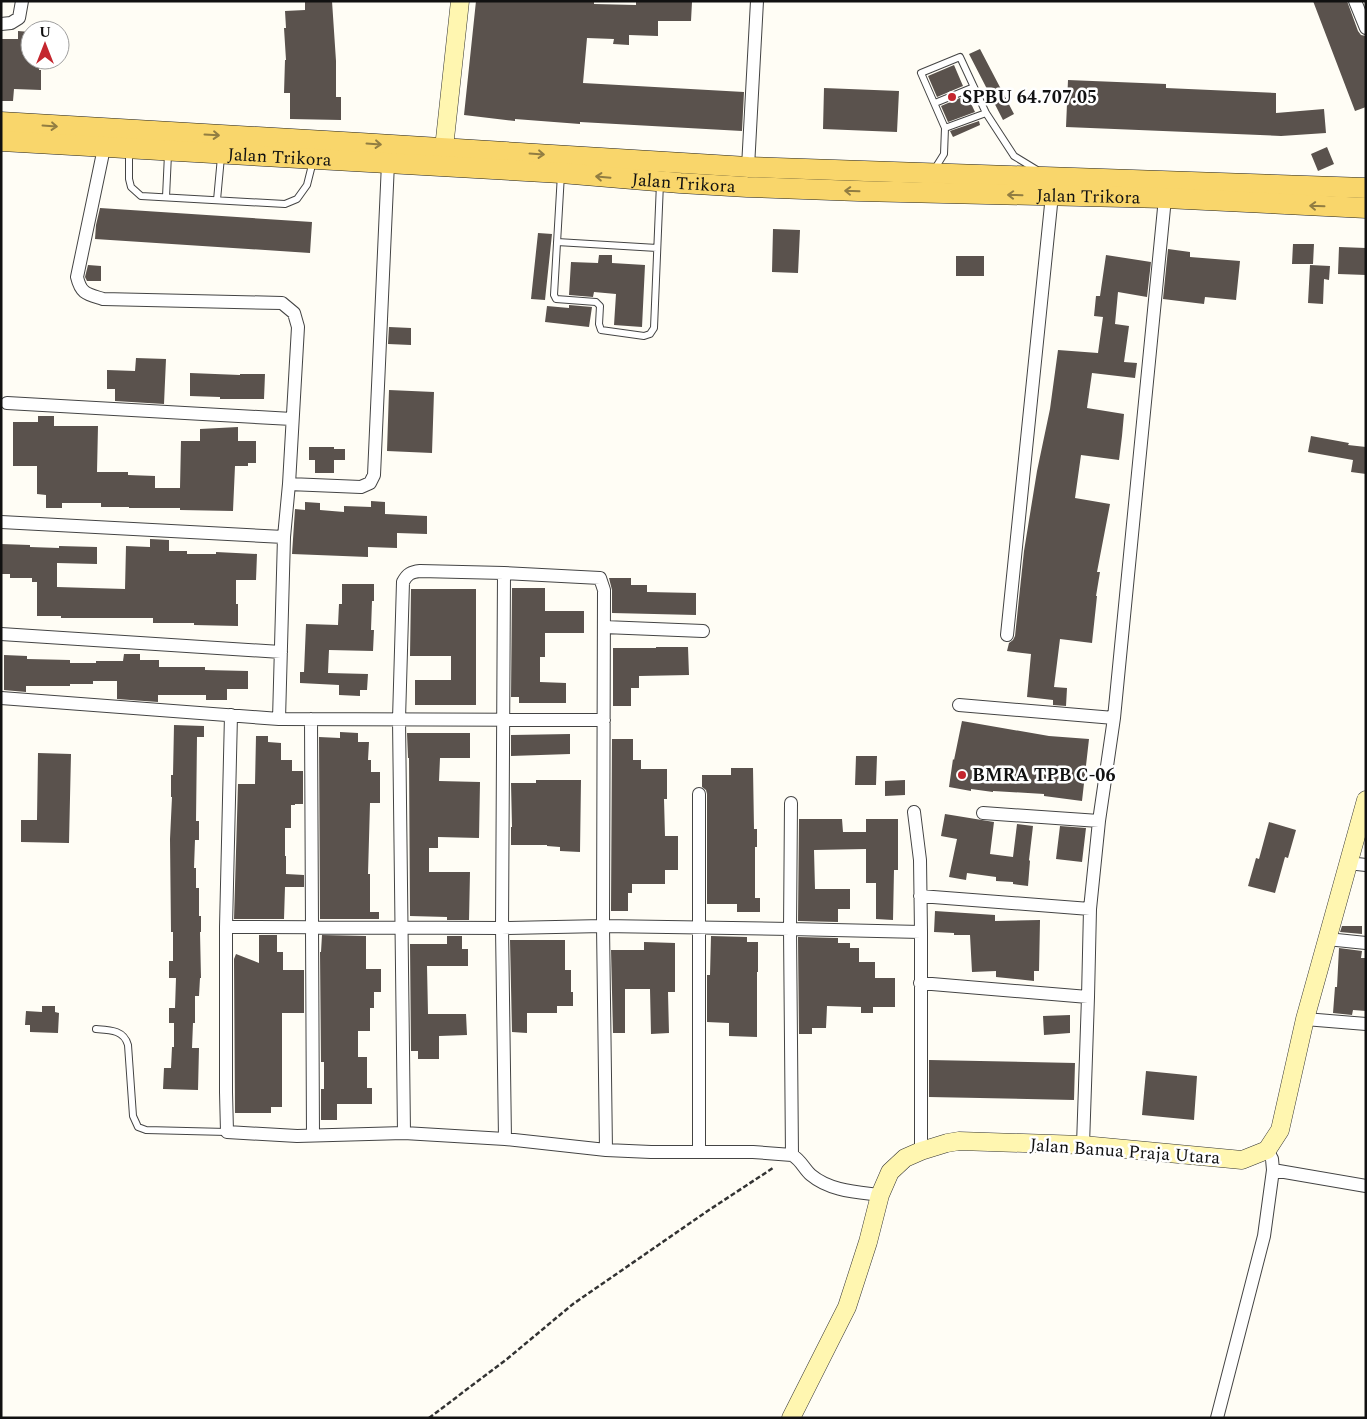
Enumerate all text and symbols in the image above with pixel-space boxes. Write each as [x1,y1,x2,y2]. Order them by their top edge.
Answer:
north arrow [20,20,70,70]
text: U [39,22,51,43]
place label: SPBU 64.707.05 [962,84,1097,111]
marker: SPBU 64.707.05 [946,91,958,103]
one-way arrow [42,121,58,130]
one-way arrow [204,130,220,139]
one-way arrow [366,139,382,148]
street label: Jalan Trikora [227,141,333,174]
one-way arrow [528,149,544,158]
street label: Jalan Trikora [631,166,737,200]
one-way arrow [595,172,611,182]
street label: Jalan Trikora [1036,182,1141,211]
one-way arrow [845,187,861,196]
one-way arrow [1007,190,1023,199]
one-way arrow [1309,201,1326,211]
place label: BMRA TPB C-06 [972,762,1115,789]
marker: BMRA TPB C-06 [956,769,968,781]
street label: Jalan Banua Praja Utara [1029,1131,1221,1172]

